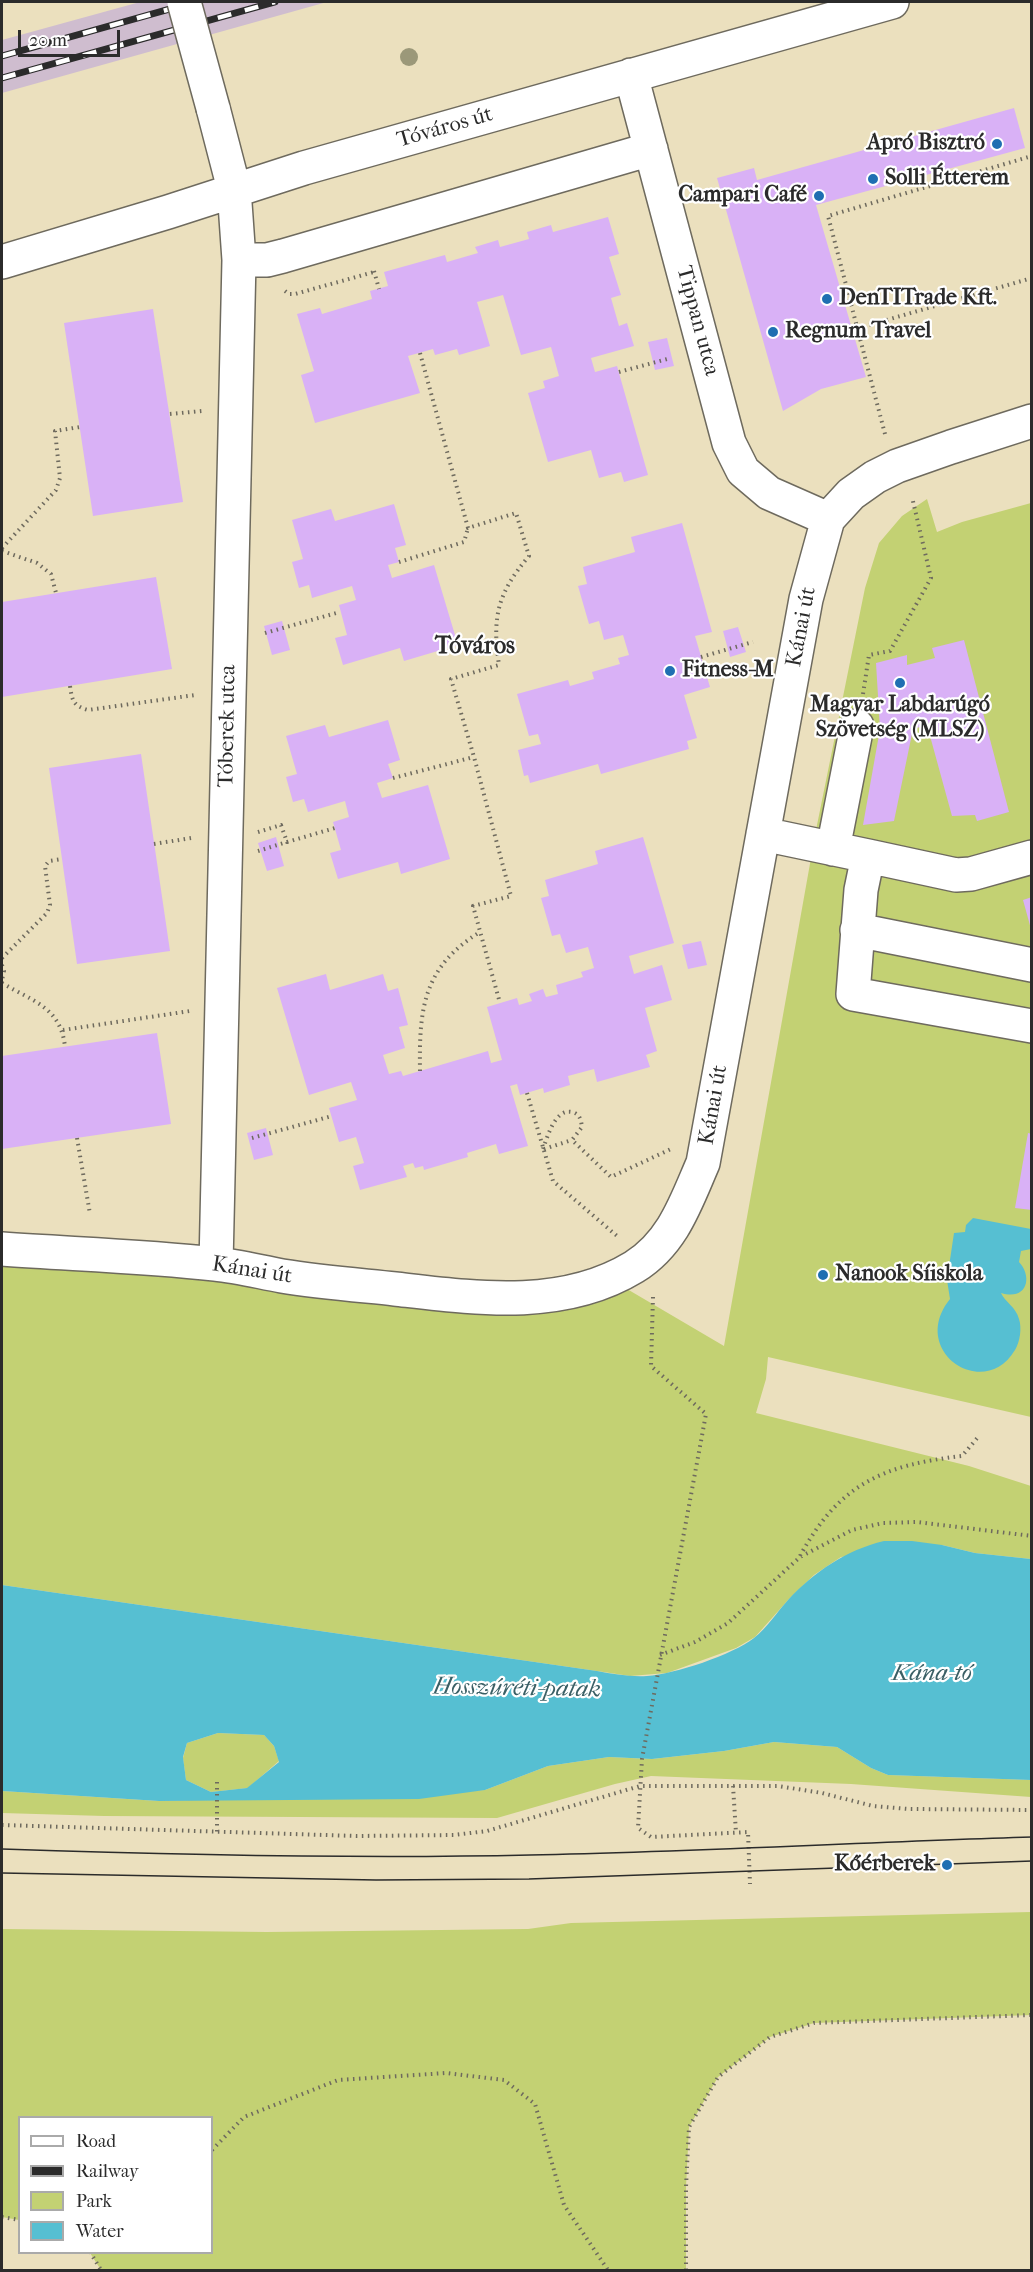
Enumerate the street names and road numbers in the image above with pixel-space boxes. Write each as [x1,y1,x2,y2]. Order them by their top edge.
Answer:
street label: Tóváros út [394,102,496,154]
street label: Tippan utca [670,263,724,379]
street label: Kánai út [781,585,823,669]
street label: Tóberek utca [214,664,242,788]
street label: Kánai út [694,1063,734,1147]
street label: Kánai út [210,1252,294,1290]

